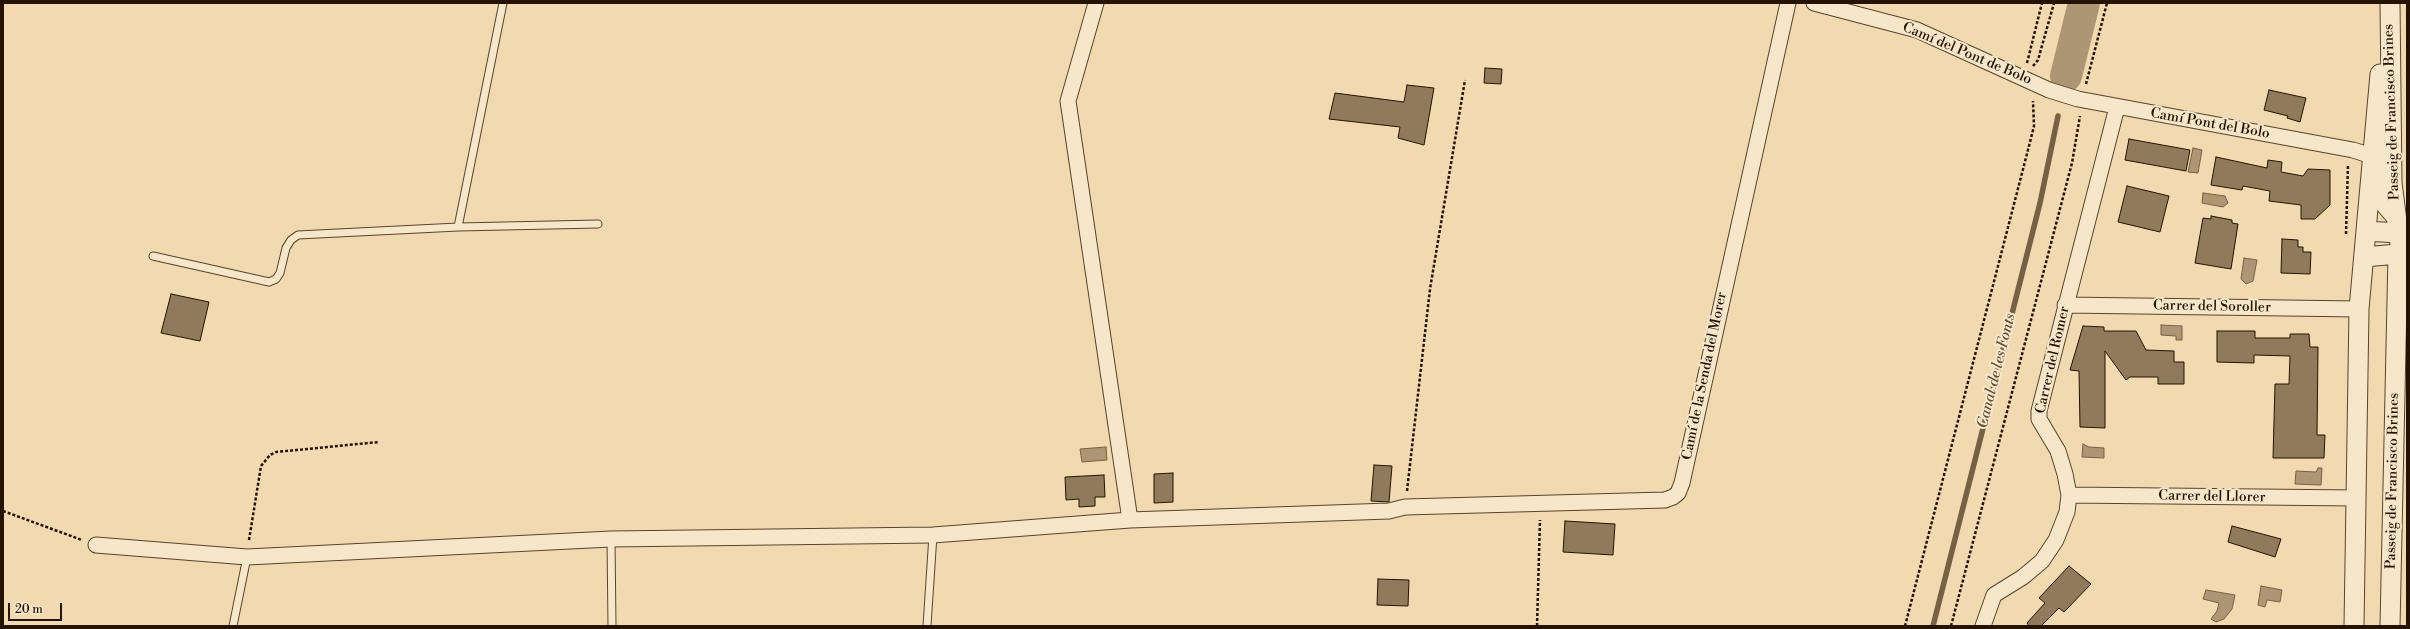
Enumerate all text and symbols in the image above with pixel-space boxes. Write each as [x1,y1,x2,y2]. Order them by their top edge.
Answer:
street label: Camí del Pont de Bolo [1900,19,2034,89]
street label: Passeig de Francisco Brines [2381,24,2403,200]
street label: Camí Pont del Bolo [2149,105,2271,143]
street label: Camí de la Senda del Morer [1679,291,1731,461]
street label: Carrer del Soroller [2153,298,2271,316]
street label: Carrer del Romer [2032,305,2074,415]
water label: Canal de les Fonts [1974,312,2020,430]
street label: Passeig de Francisco Brines [2383,393,2403,569]
street label: Carrer del Llorer [2158,488,2266,506]
scale bar [10,595,64,621]
text: 20 m [15,602,43,617]

